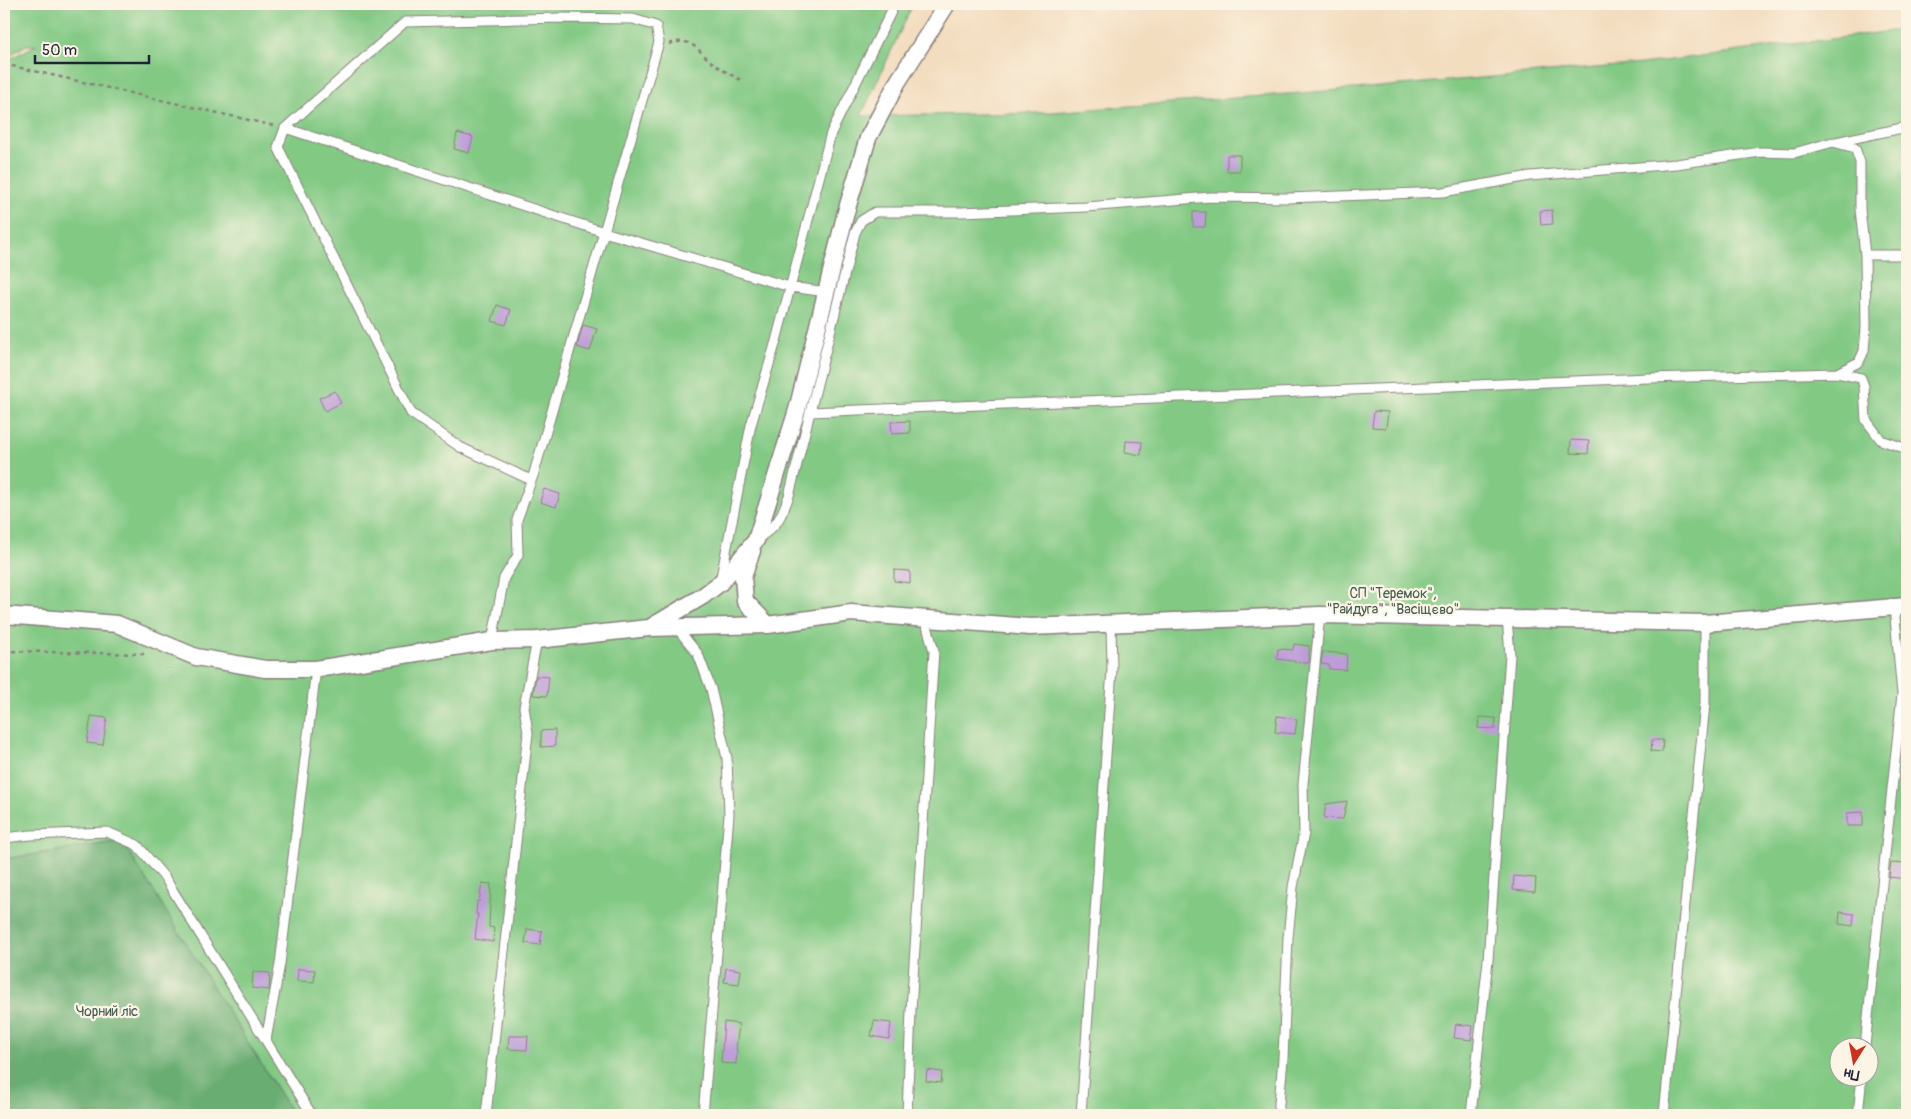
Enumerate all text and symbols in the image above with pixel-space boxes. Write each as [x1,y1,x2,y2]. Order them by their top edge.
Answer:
scale bar [35,32,149,64]
text: 50 m [42,41,77,60]
park label: СП "Теремок", "Райдуга", "Васіщєво" [1327,585,1459,618]
park label: Чорний ліс [76,1003,138,1020]
north arrow [1828,1036,1878,1086]
text: Пн [1842,1064,1861,1084]

